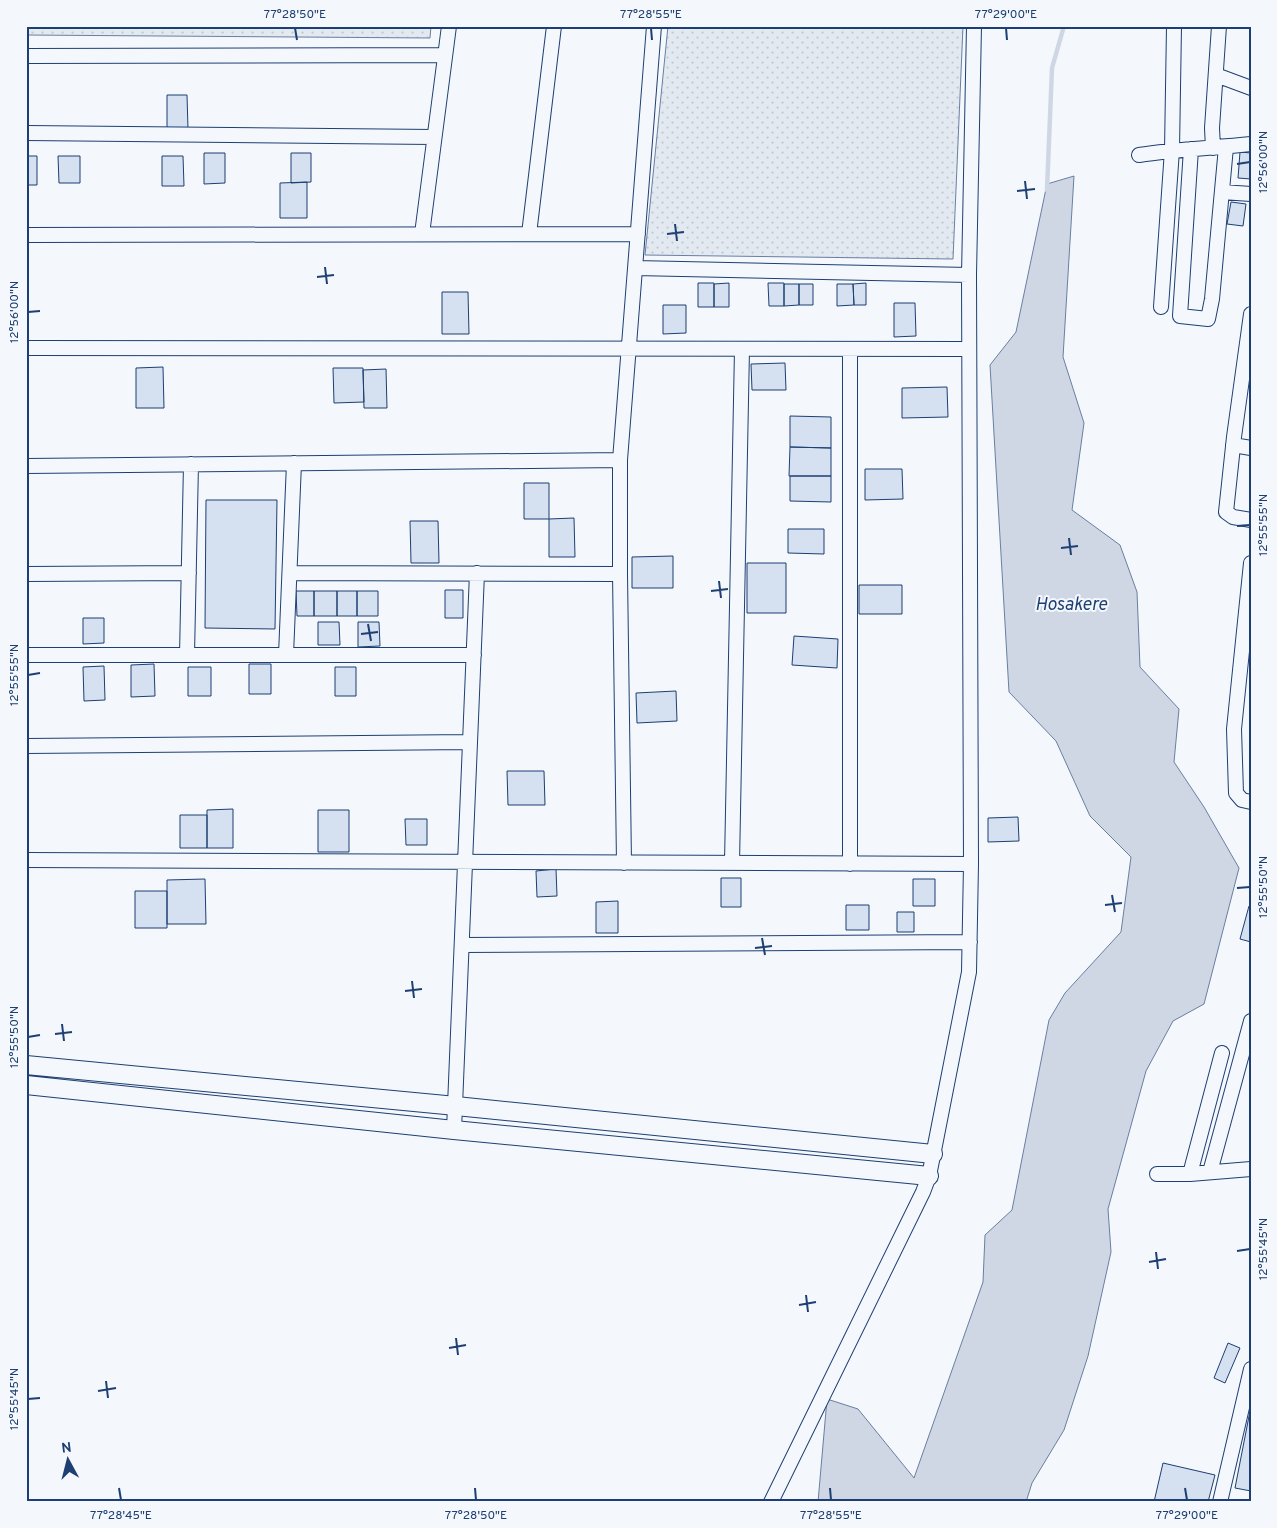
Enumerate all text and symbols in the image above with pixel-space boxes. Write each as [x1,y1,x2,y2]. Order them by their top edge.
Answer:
text: 77°28'50"E [264,7,326,23]
text: 77°28'55"E [620,7,682,23]
text: 77°29'00"E [975,7,1037,23]
text: 12°56'00"N [1256,131,1272,193]
text: 12°56'00"N [7,281,23,343]
text: 12°55'55"N [1256,494,1272,556]
water label: Hosakere [1035,594,1108,617]
text: 12°55'55"N [7,644,23,706]
text: 12°55'50"N [1256,856,1272,918]
text: 12°55'50"N [7,1006,23,1068]
text: 12°55'45"N [1256,1218,1272,1280]
text: 12°55'45"N [7,1368,23,1430]
north arrow [42,1436,92,1486]
text: N [61,1440,73,1458]
text: 77°28'45"E [90,1508,152,1524]
text: 77°28'50"E [445,1508,507,1524]
text: 77°28'55"E [800,1508,862,1524]
text: 77°29'00"E [1156,1508,1218,1524]

